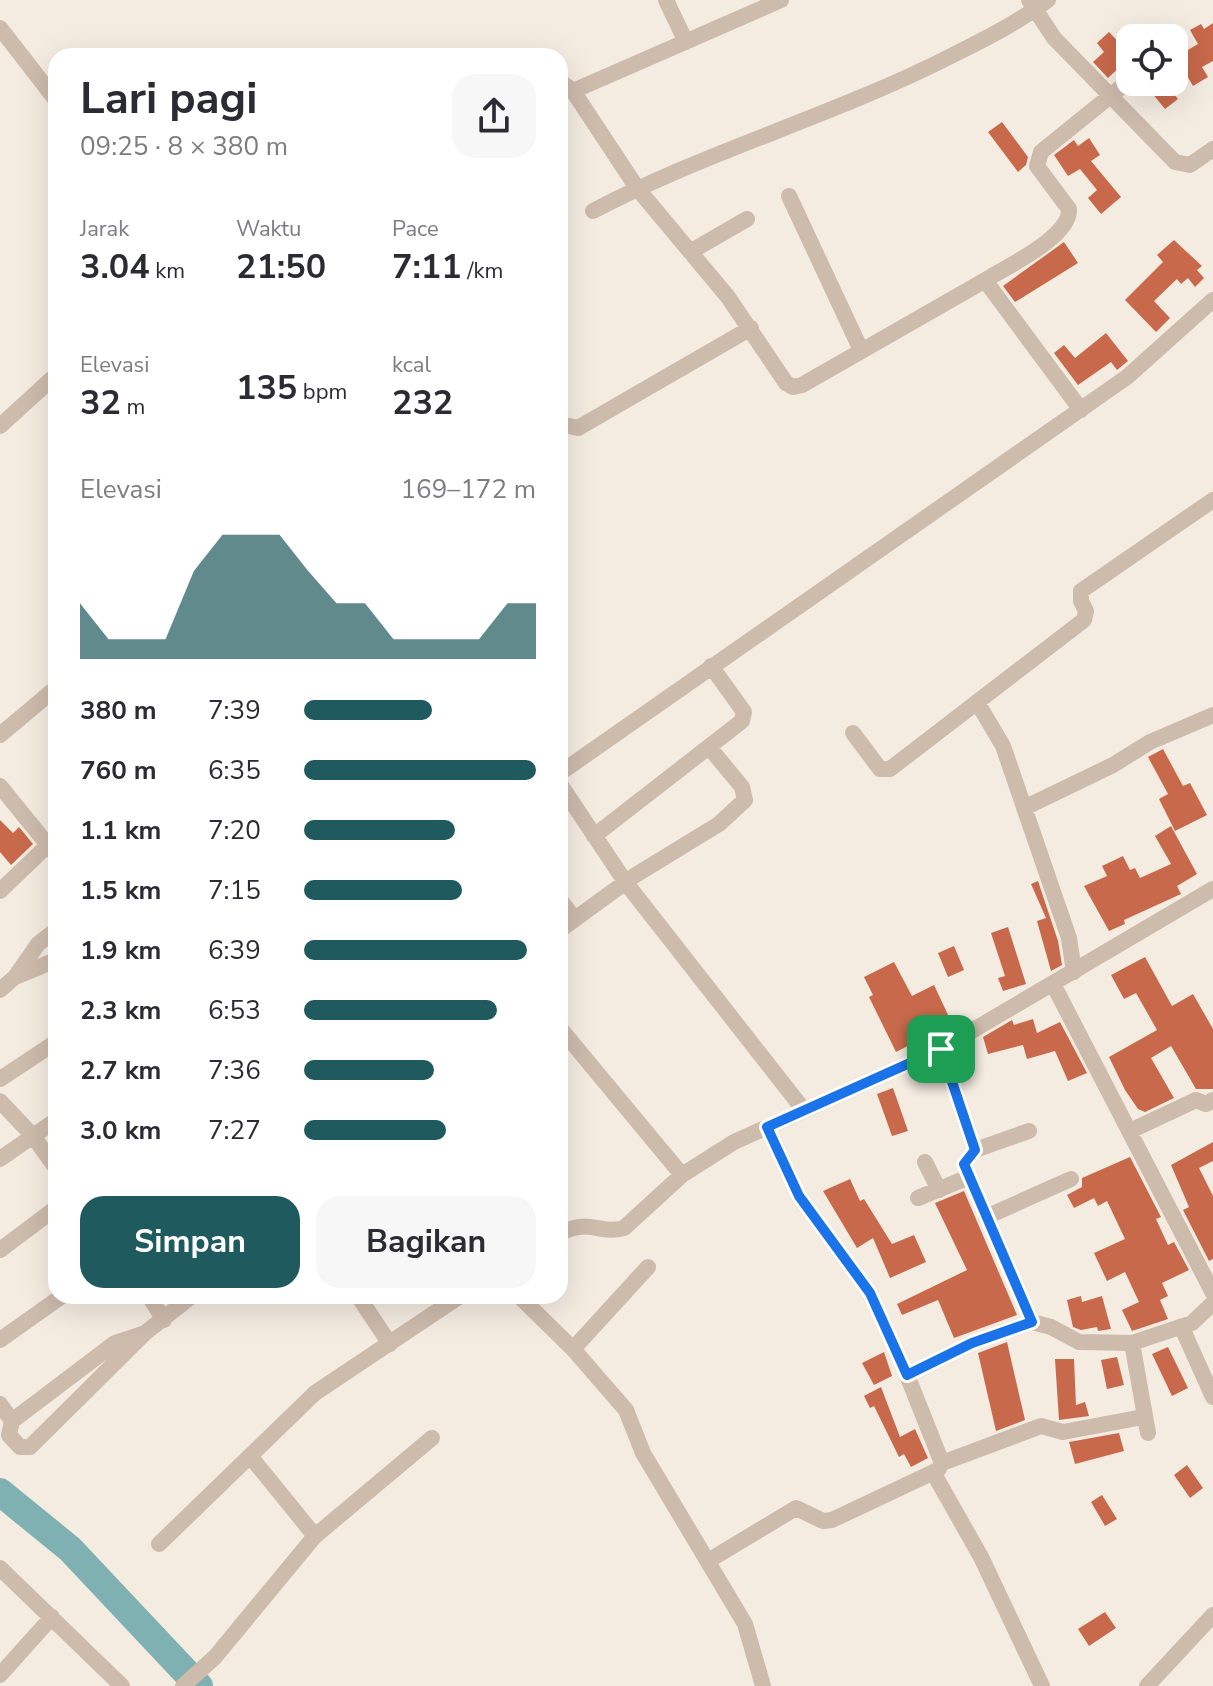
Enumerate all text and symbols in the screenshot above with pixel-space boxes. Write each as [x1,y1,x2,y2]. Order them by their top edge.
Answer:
map controls [1116,24,1188,96]
button: locate [1116,24,1188,96]
text: Lari pagi [80,69,257,129]
button: share [452,74,536,158]
text: 09:25 · 8 × 380 m [80,129,288,164]
text: Jarak [80,214,129,244]
text: Waktu [236,214,301,244]
text: Pace [392,214,439,244]
text: 3.04 [80,244,150,290]
text: 21:50 [236,244,326,290]
text: 7:11 [392,244,462,290]
text: km [150,256,185,286]
text: /km [462,256,503,286]
text: Elevasi [80,350,149,380]
text: kcal [392,350,431,380]
text: 135 [236,365,297,411]
text: bpm [297,377,347,407]
text: 32 [80,380,121,426]
text: 232 [392,380,453,426]
text: m [121,392,145,422]
text: Elevasi [80,472,162,507]
text: 169–172 m [400,472,536,507]
text: 380 m [80,693,157,728]
text: 7:39 [208,693,261,728]
text: 760 m [80,753,157,788]
text: 6:35 [208,753,261,788]
text: 1.1 km [80,813,161,848]
text: 7:20 [208,813,261,848]
text: 1.5 km [80,873,161,908]
text: 7:15 [208,873,261,908]
text: 1.9 km [80,933,161,968]
text: 6:39 [208,933,261,968]
text: 2.3 km [80,993,161,1028]
text: 6:53 [208,993,261,1028]
pin [907,1015,975,1083]
icon: arrive [919,1027,963,1071]
text: 2.7 km [80,1053,161,1088]
text: 7:36 [208,1053,261,1088]
text: 3.0 km [80,1113,161,1148]
text: 7:27 [208,1113,261,1148]
button: Simpan [80,1196,300,1288]
button: Bagikan [316,1196,536,1288]

